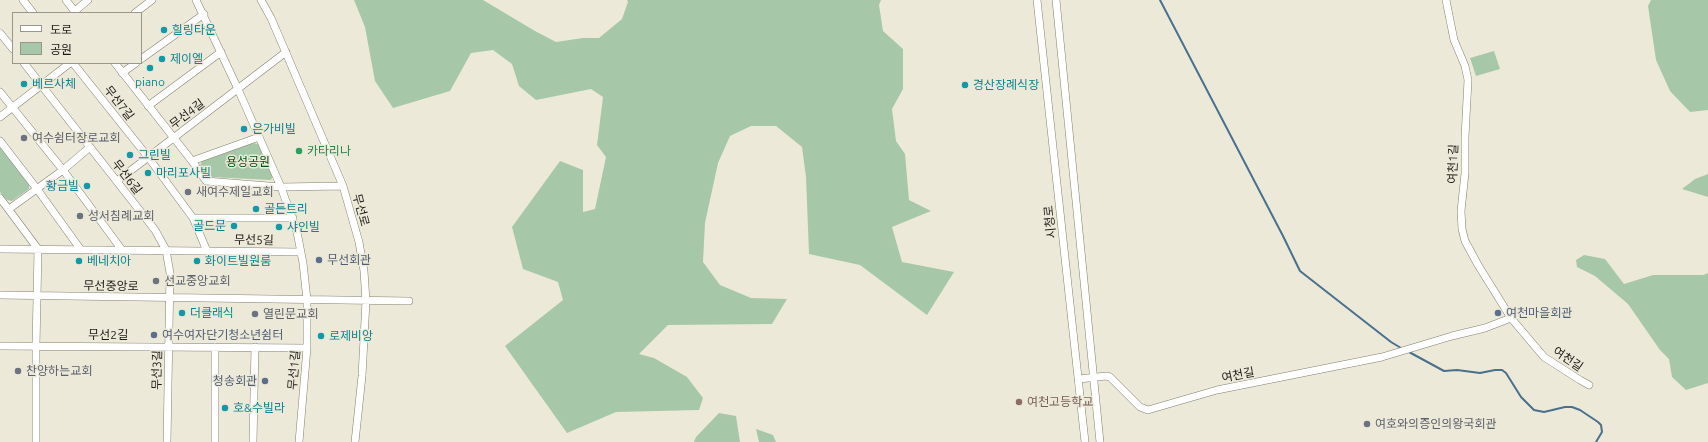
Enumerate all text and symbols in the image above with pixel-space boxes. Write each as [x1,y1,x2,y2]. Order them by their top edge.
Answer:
legend [12,12,142,64]
text: 도로 [50,23,72,36]
place label: 힐링타운 [172,23,216,37]
marker: 힐링타운 [159,25,169,35]
text: 공원 [50,43,72,56]
place label: 제이엘 [170,52,203,66]
marker: 제이엘 [157,54,167,64]
marker: piano [145,63,155,73]
place label: piano [135,75,165,89]
place label: 베르사체 [32,77,76,91]
place label: 경산장례식장 [973,78,1039,92]
marker: 베르사체 [19,79,29,89]
marker: 경산장례식장 [960,80,970,90]
street label: 무선7길 [101,83,137,123]
street label: 무선4길 [167,96,207,132]
place label: 은가비빌 [252,122,296,136]
marker: 은가비빌 [239,124,249,134]
place label: 여수쉼터장로교회 [32,131,120,145]
marker: 여수쉼터장로교회 [19,133,29,143]
place label: 카타리나 [307,144,351,158]
street label: 여천1길 [1445,144,1461,184]
marker: 카타리나 [294,146,304,156]
place label: 그린빌 [138,148,171,162]
marker: 그린빌 [125,150,135,160]
park label: 용성공원 [226,155,270,169]
street label: 무선6길 [109,157,145,197]
place label: 마리포사빌 [156,166,211,180]
marker: 마리포사빌 [143,168,153,178]
place label: 황금빌 [46,179,79,193]
marker: 황금빌 [82,181,92,191]
place label: 새여수제일교회 [196,185,273,199]
marker: 새여수제일교회 [183,187,193,197]
street label: 무선로 [350,192,372,228]
place label: 골든트리 [264,202,308,216]
marker: 골든트리 [251,204,261,214]
street label: 시청로 [1041,205,1059,239]
place label: 성서침례교회 [88,209,154,223]
marker: 성서침례교회 [75,211,85,221]
place label: 골드문 [193,219,226,233]
place label: 샤인빌 [287,220,320,234]
marker: 골드문 [229,221,239,231]
marker: 샤인빌 [274,222,284,232]
street label: 무선5길 [234,232,274,248]
place label: 무선회관 [327,253,371,267]
place label: 베네치아 [87,254,131,268]
place label: 화이트빌원룸 [205,254,271,268]
marker: 무선회관 [314,255,324,265]
marker: 베네치아 [74,256,84,266]
marker: 화이트빌원룸 [192,256,202,266]
place label: 선교중앙교회 [164,274,230,288]
marker: 선교중앙교회 [151,276,161,286]
street label: 무선중앙로 [83,278,139,294]
place label: 더클래식 [190,306,234,320]
place label: 여천마을회관 [1506,306,1572,320]
place label: 열린문교회 [263,307,318,321]
marker: 더클래식 [177,308,187,318]
marker: 여천마을회관 [1493,308,1503,318]
marker: 열린문교회 [250,309,260,319]
street label: 무선2길 [88,328,128,342]
place label: 여수여자단기청소년쉼터 [162,328,283,342]
place label: 로제비앙 [329,329,373,343]
marker: 여수여자단기청소년쉼터 [149,330,159,340]
marker: 로제비앙 [316,331,326,341]
street label: 여천길 [1550,344,1586,374]
street label: 무선3길 [149,350,165,390]
street label: 무선1길 [285,350,303,390]
place label: 찬양하는교회 [26,364,92,378]
street label: 여천길 [1220,365,1256,385]
marker: 찬양하는교회 [13,366,23,376]
place label: 청송회관 [213,374,257,388]
marker: 청송회관 [260,376,270,386]
place label: 여천고등학교 [1027,395,1093,409]
marker: 여천고등학교 [1014,397,1024,407]
place label: 호&수빌라 [233,401,285,415]
marker: 호&수빌라 [220,403,230,413]
place label: 여호와의증인의왕국회관 [1375,417,1496,431]
marker: 여호와의증인의왕국회관 [1362,419,1372,429]

